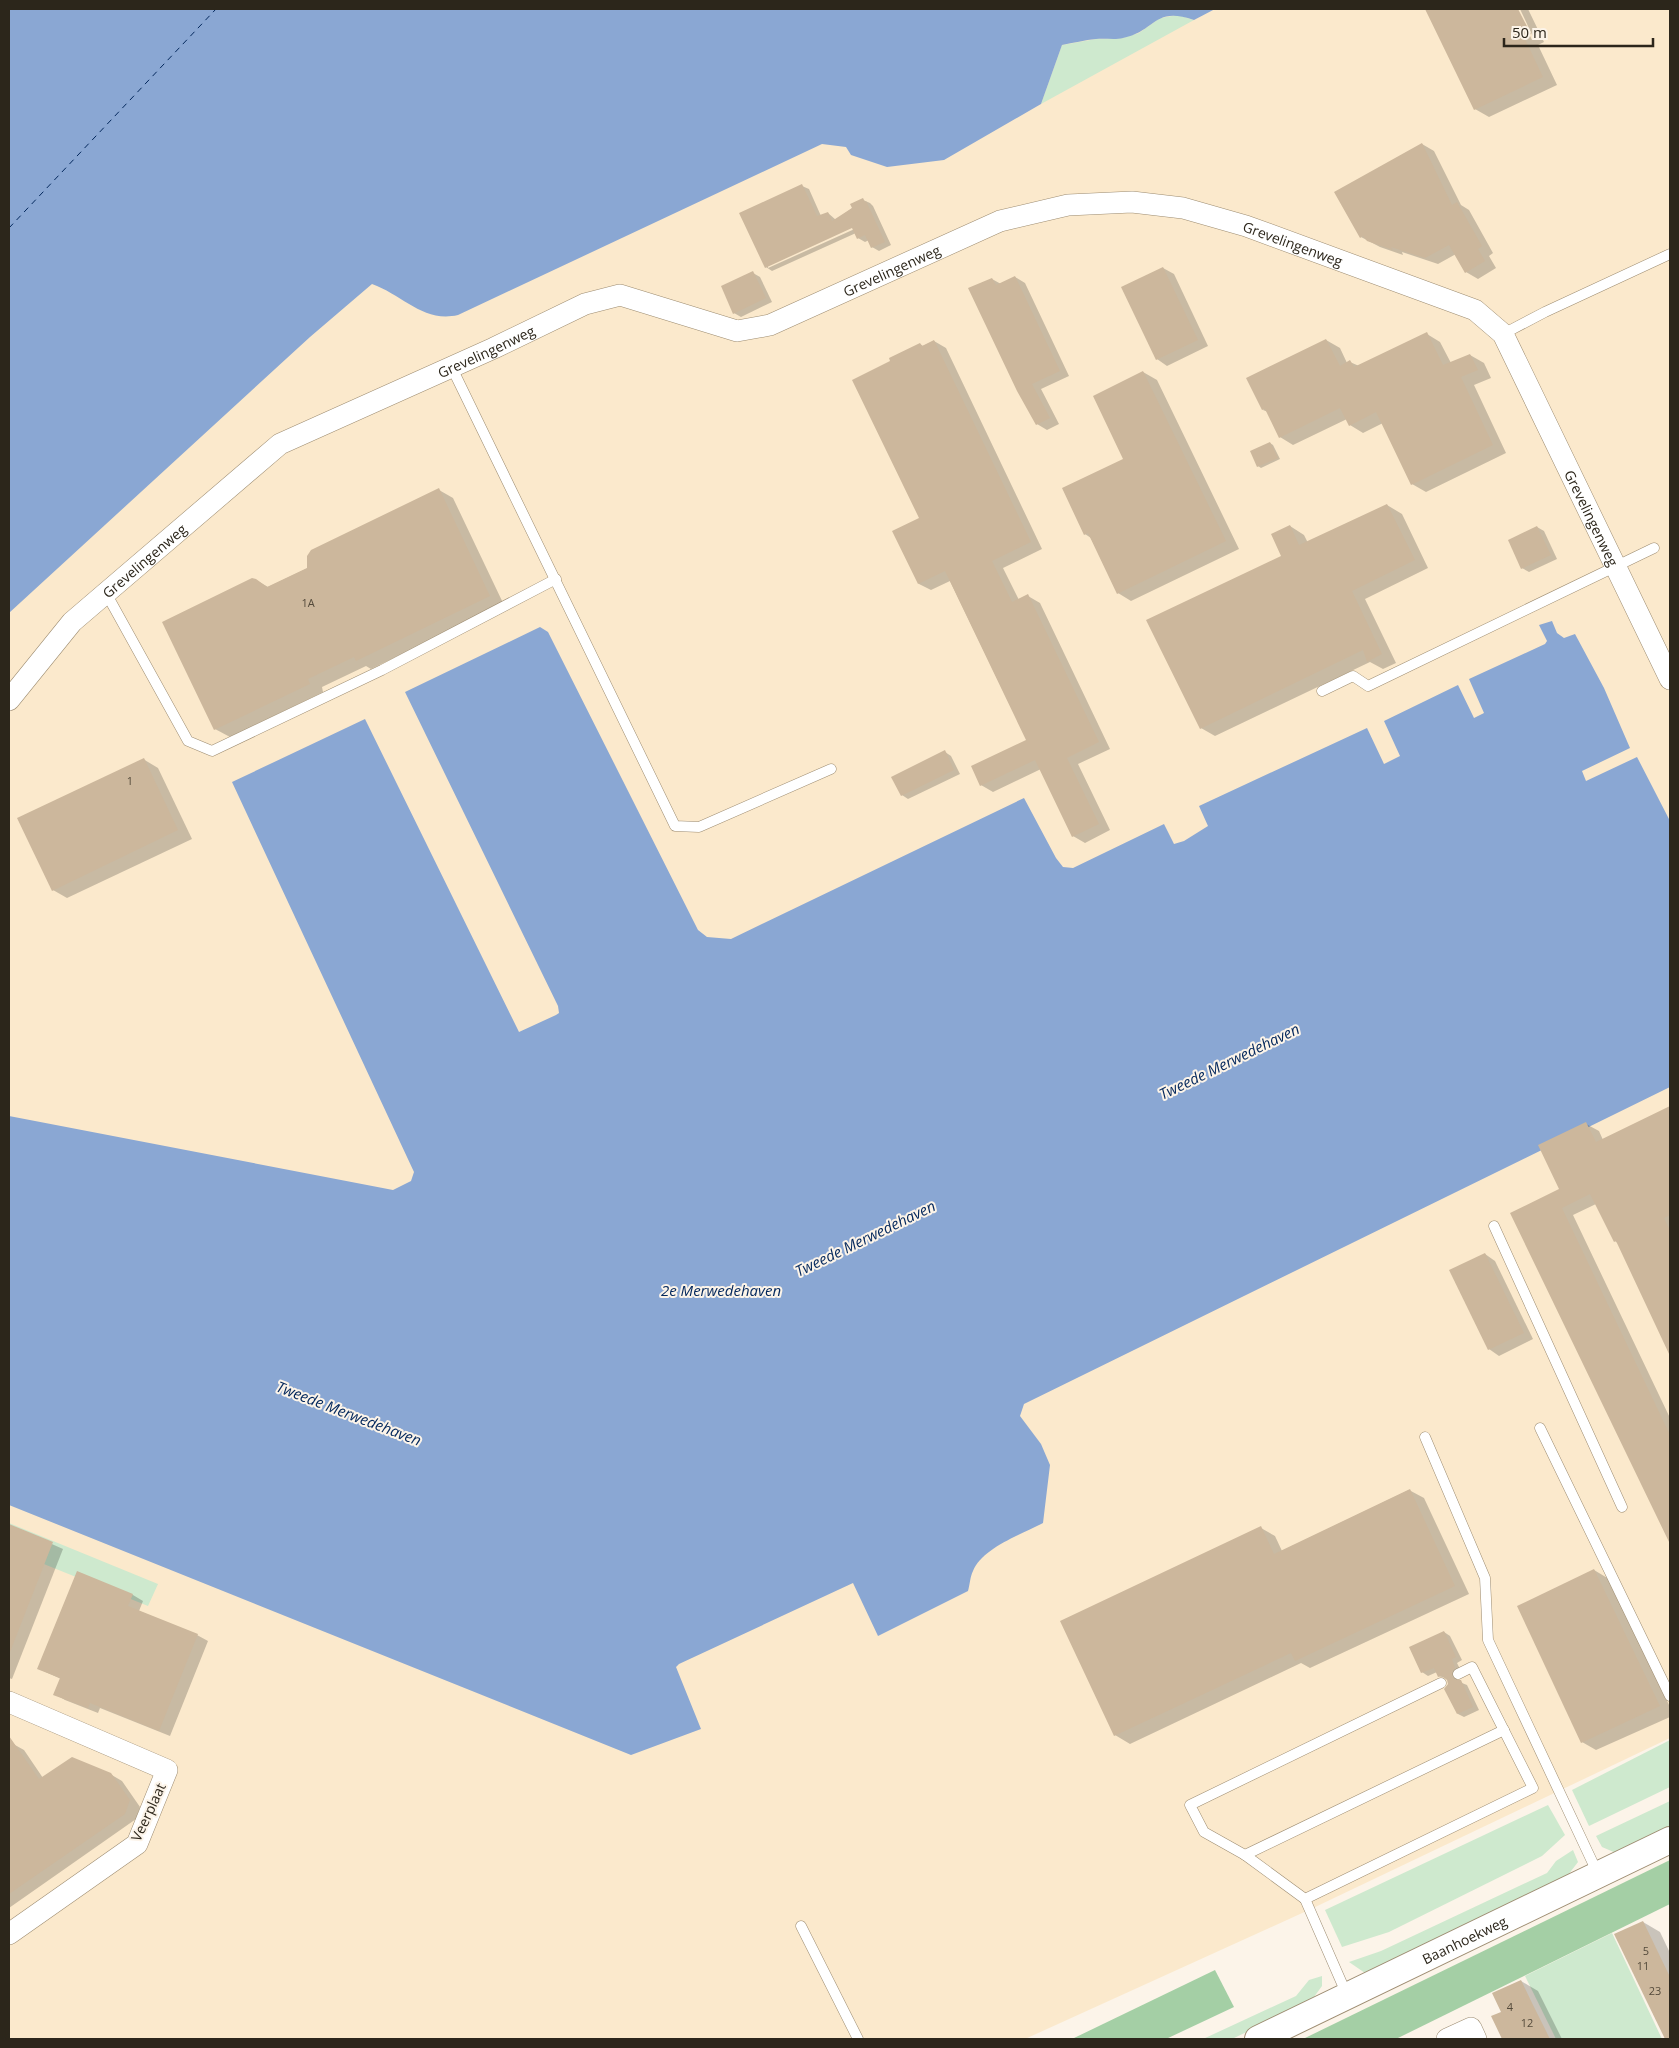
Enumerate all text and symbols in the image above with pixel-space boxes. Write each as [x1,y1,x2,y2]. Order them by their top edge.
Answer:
scale bar [1504,15,1653,47]
text: 50 m [1512,22,1547,42]
street label: Grevelingenweg [1241,216,1346,270]
street label: Grevelingenweg [840,240,943,300]
street label: Grevelingenweg [434,320,538,382]
street label: Grevelingenweg [1561,467,1624,569]
street label: Grevelingenweg [98,519,190,602]
house number: 1A [301,595,315,610]
house number: 1 [127,773,133,788]
water label: Tweede Merwedehaven [1156,1018,1302,1104]
water label: Tweede Merwedehaven [792,1195,938,1281]
water label: 2e Merwedehaven [661,1280,781,1300]
water label: Tweede Merwedehaven [274,1376,424,1450]
street label: Veerplaat [126,1780,170,1844]
street label: Baanhoekweg [1419,1911,1510,1968]
house number: 5 [1643,1943,1649,1958]
house number: 11 [1637,1958,1649,1973]
house number: 23 [1649,1983,1661,1998]
house number: 4 [1507,1999,1514,2014]
house number: 12 [1521,2015,1533,2030]

